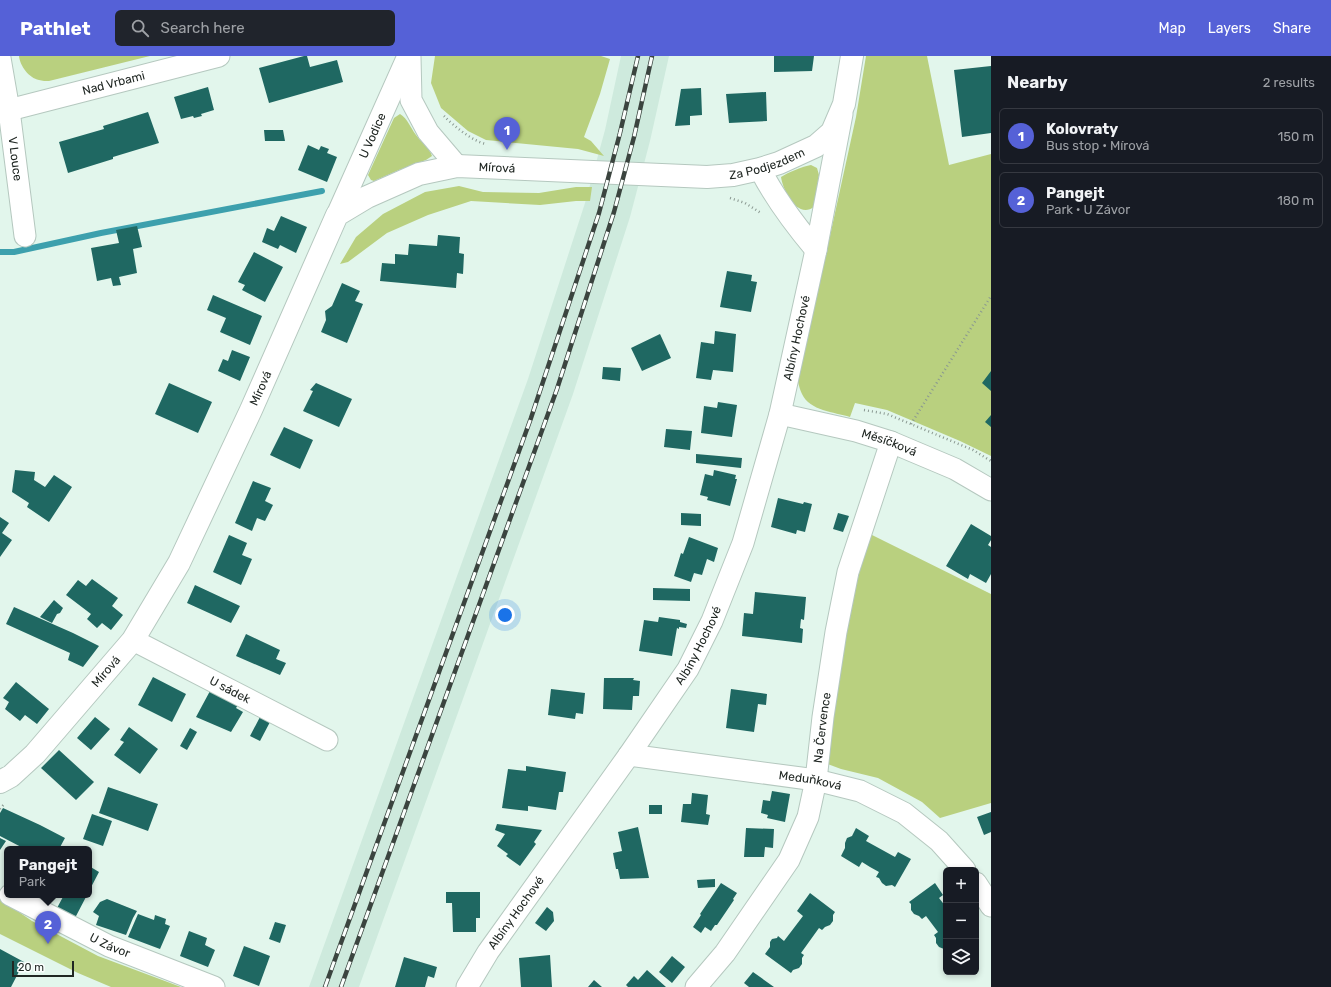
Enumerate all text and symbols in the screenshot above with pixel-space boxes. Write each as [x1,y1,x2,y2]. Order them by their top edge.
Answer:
search box [115,10,395,46]
text: Pathlet [20,17,91,40]
icon: search [129,17,151,39]
text: Search here [161,19,245,37]
text: Map [1159,20,1186,37]
text: Layers [1208,20,1251,37]
text: Share [1273,20,1311,37]
street label: Nad Vrbami [81,68,146,98]
text: Nearby [1007,72,1068,92]
text: 2 results [1263,75,1315,90]
street label: U Vodice [356,110,389,161]
pin: 1 [494,117,520,150]
text: Kolovraty [1046,120,1118,138]
text: 1 [1018,129,1024,144]
text: 150 m [1278,129,1314,144]
street label: V Louce [5,136,25,182]
text: Bus stop · Mírová [1046,138,1150,153]
street label: Za Podjezdem [729,145,807,182]
street label: Mírová [478,160,516,176]
text: Pangejt [1046,184,1104,202]
text: 2 [1017,193,1025,208]
text: 180 m [1277,193,1314,208]
text: Park · U Závor [1046,202,1130,217]
street label: Albíny Hochové [781,294,813,382]
street label: Mírová [247,369,274,408]
street label: Měsíčková [860,426,919,459]
street label: Albíny Hochové [672,604,724,688]
your location [495,605,515,625]
street label: Mírová [89,653,123,690]
street label: U sádek [207,674,253,707]
street label: Na Července [811,691,834,764]
street label: Meduňková [778,768,843,793]
popup [4,846,92,898]
text: Pangejt [19,856,77,874]
map controls [943,867,979,975]
button: + [943,867,979,903]
street label: Albíny Hochové [485,873,547,952]
text: Park [19,874,46,889]
button: − [943,903,979,939]
pin: 2 [35,911,61,944]
street label: U Závor [87,930,133,961]
button: layers [943,939,979,975]
scale bar [12,959,74,978]
text: 20 m [18,961,44,974]

